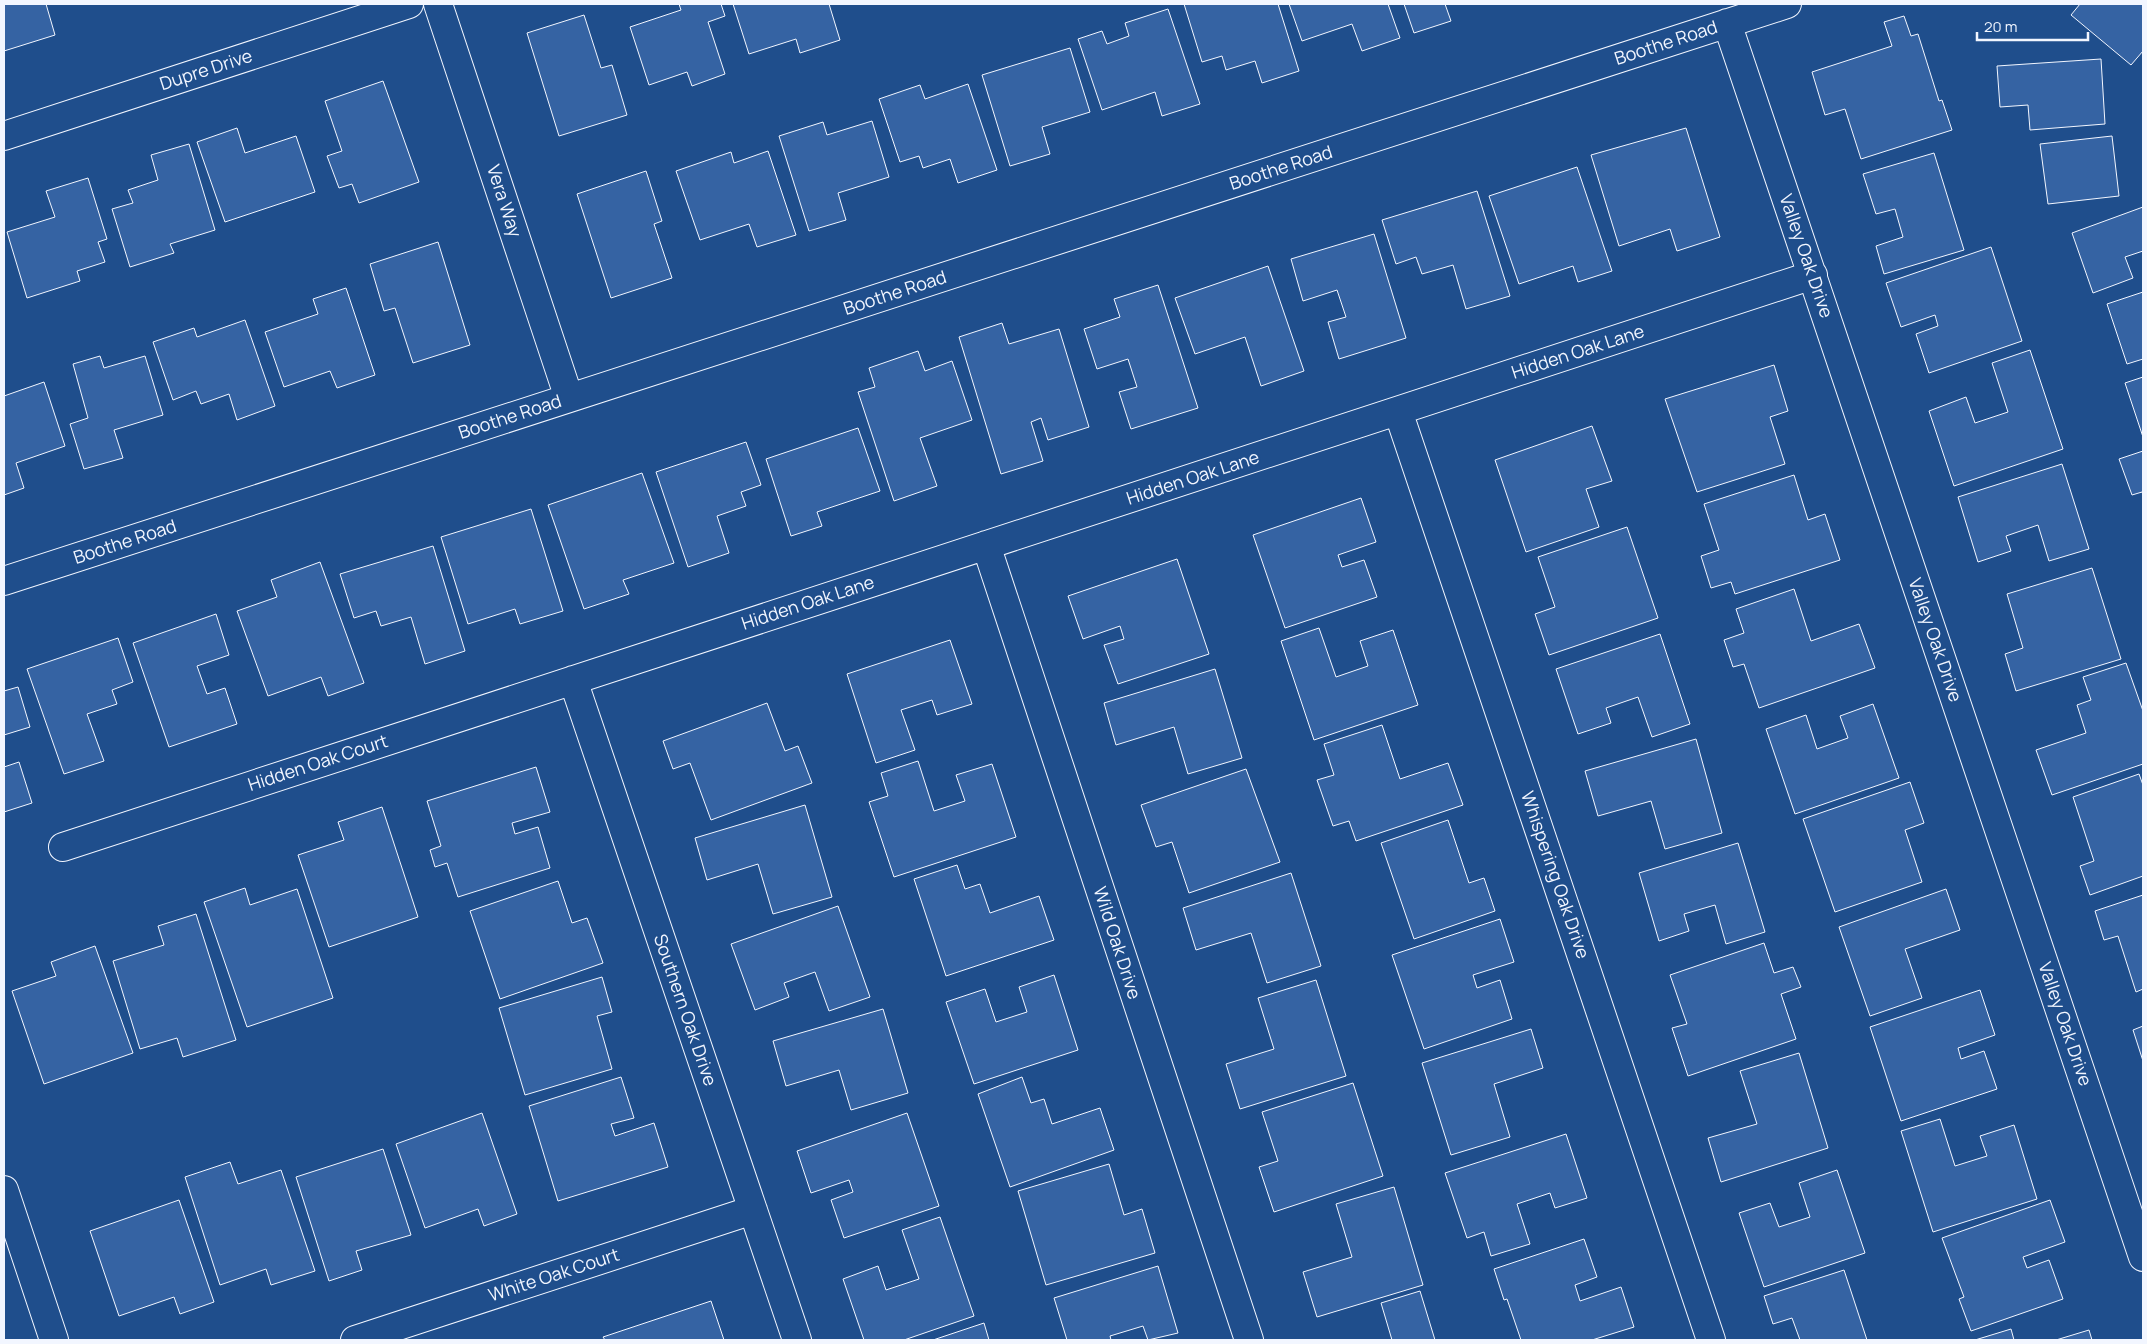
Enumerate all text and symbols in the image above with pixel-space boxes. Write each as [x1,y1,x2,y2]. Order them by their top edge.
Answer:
scale bar [1977,10,2088,42]
street label: Boothe Road [1611,14,1720,70]
text: 20 m [1984,16,2017,37]
street label: Dupre Drive [156,43,255,95]
street label: Boothe Road [1226,139,1335,195]
street label: Vera Way [482,161,528,241]
street label: Valley Oak Drive [1775,191,1839,321]
street label: Boothe Road [840,264,949,320]
street label: Hidden Oak Lane [1508,318,1647,384]
street label: Boothe Road [455,388,564,444]
street label: Hidden Oak Lane [1123,444,1262,510]
street label: Boothe Road [70,513,179,569]
street label: Hidden Oak Lane [738,569,877,635]
street label: Valley Oak Drive [1904,575,1968,705]
street label: Hidden Oak Court [245,728,391,796]
street label: Whispering Oak Drive [1516,788,1596,962]
street label: Wild Oak Drive [1088,883,1147,1002]
street label: Southern Oak Drive [649,930,723,1089]
street label: Valley Oak Drive [2034,959,2098,1089]
street label: White Oak Court [485,1242,622,1307]

